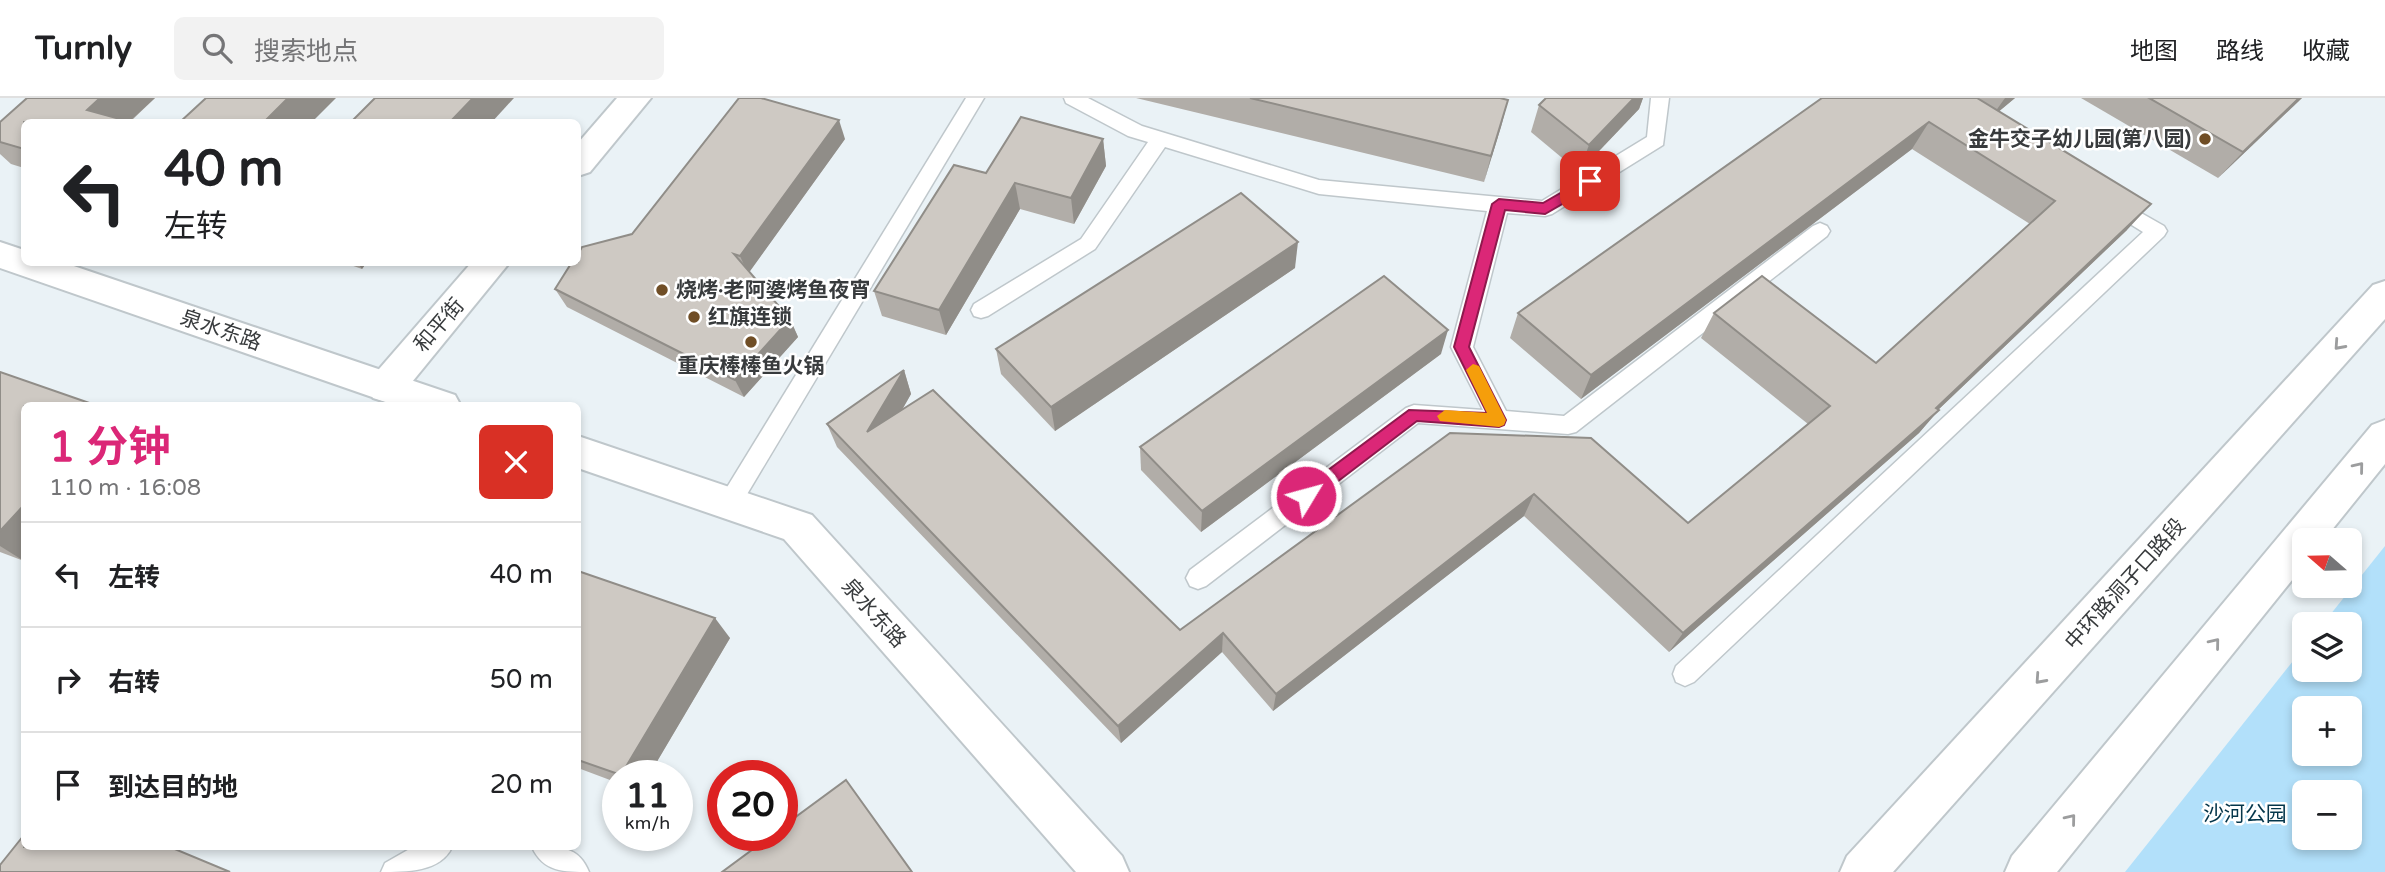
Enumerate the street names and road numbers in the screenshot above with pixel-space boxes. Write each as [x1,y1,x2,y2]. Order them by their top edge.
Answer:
street label: 和平街 [409,293,469,357]
street label: 泉水东路 [177,305,265,356]
street label: 中环路洞子口路段 [2060,514,2191,655]
street label: 泉水东路 [836,574,911,653]

